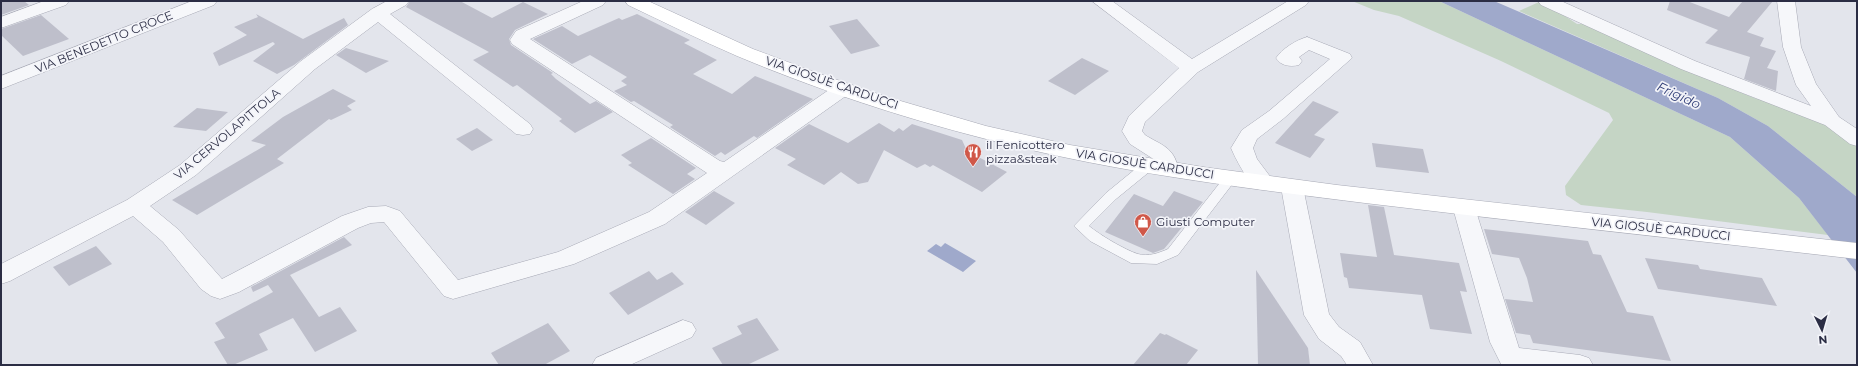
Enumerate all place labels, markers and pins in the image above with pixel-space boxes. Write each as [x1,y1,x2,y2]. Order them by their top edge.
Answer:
place label: il Fenicottero pizza&steak [986,137,1065,166]
restaurant icon: il Fenicottero pizza&steak [963,142,983,167]
shop icon: Giusti Computer [1133,212,1153,237]
place label: Giusti Computer [1156,214,1255,229]

